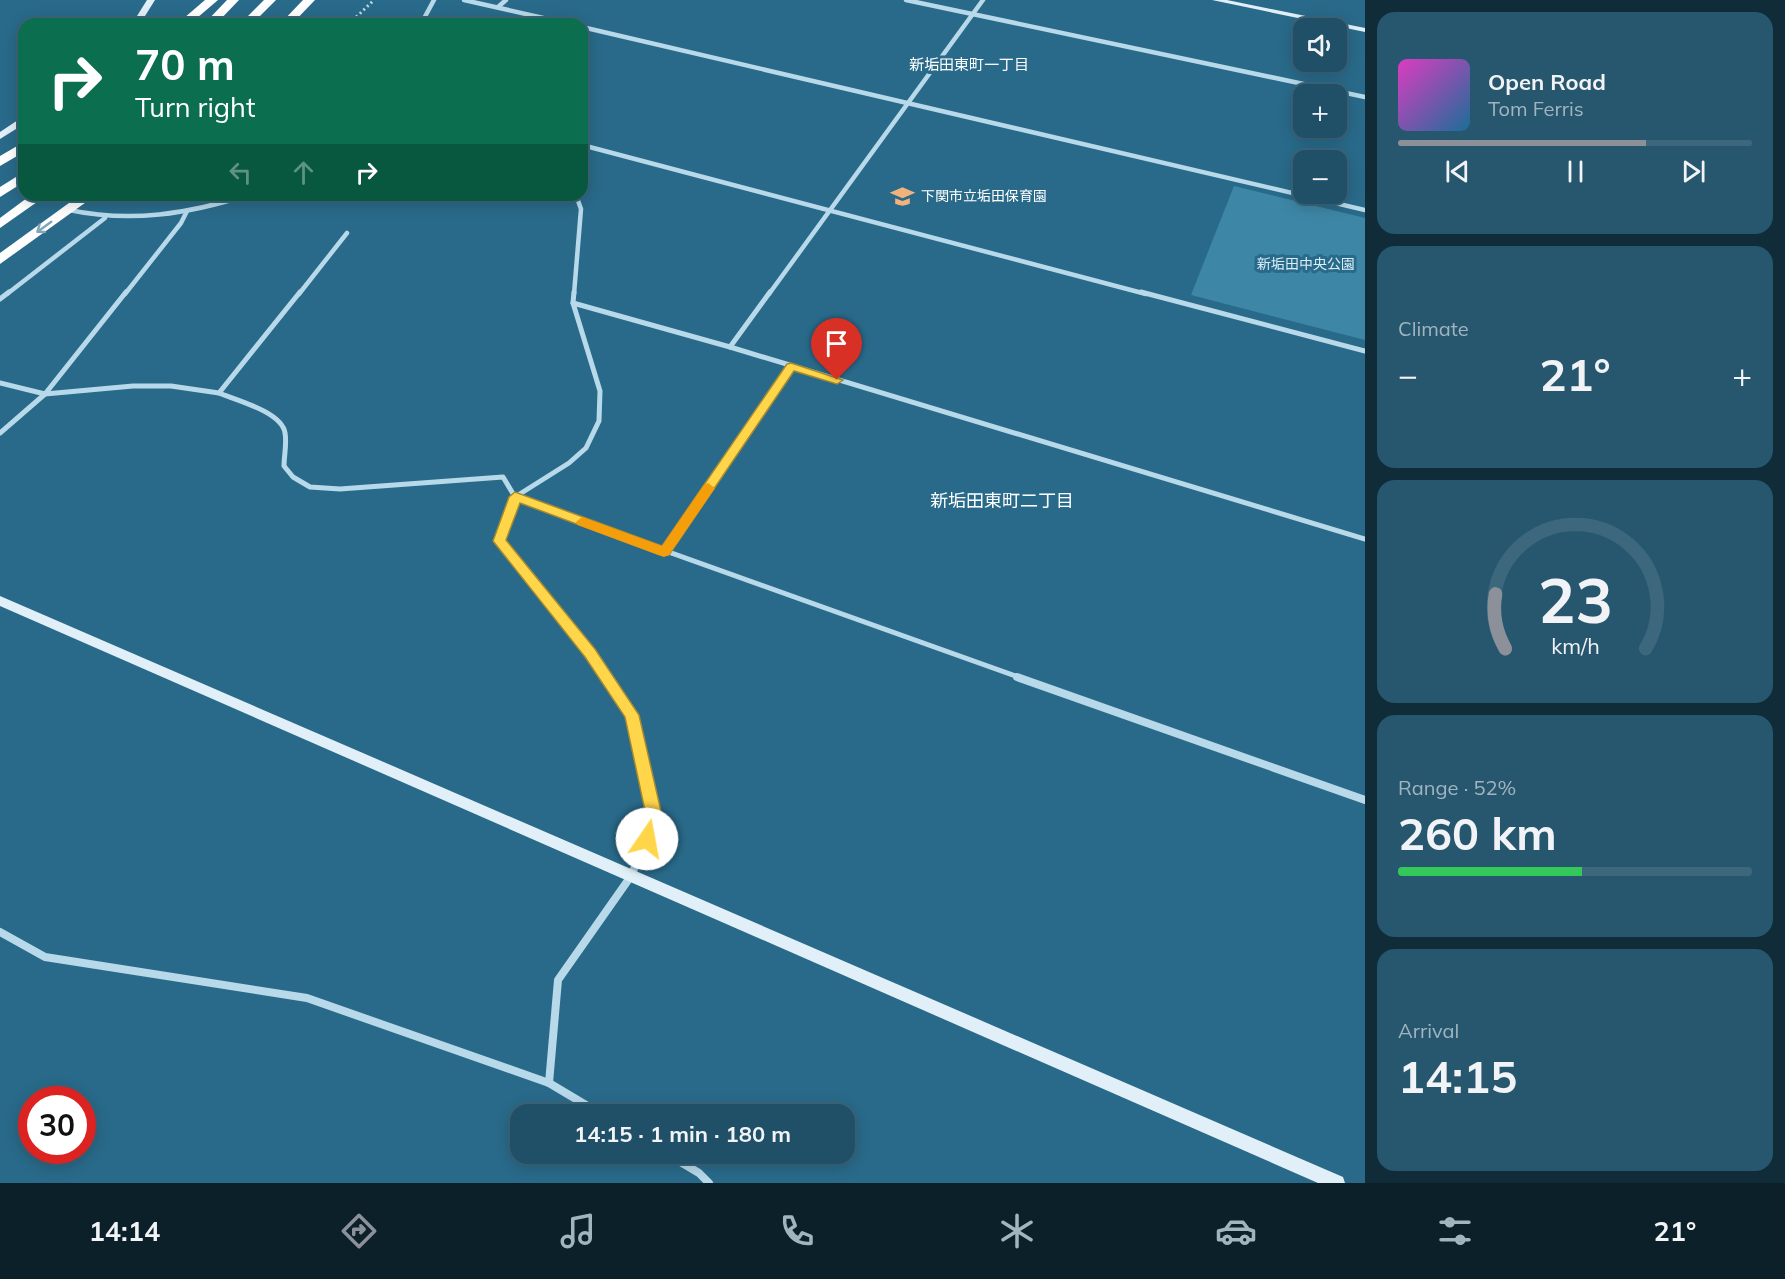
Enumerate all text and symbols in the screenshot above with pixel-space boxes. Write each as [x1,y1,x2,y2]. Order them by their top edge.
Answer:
map controls [1293,18,1347,204]
button: sound [1293,18,1347,72]
text: 70 m [135,38,235,91]
icon: right [36,42,114,120]
district label: 新垢田東町一丁目 [909,55,1029,74]
text: Open Road [1488,68,1606,96]
button: + [1293,84,1347,138]
text: Turn right [135,90,255,124]
text: Tom Ferris [1488,96,1584,121]
button: − [1293,150,1347,204]
icon: previous [1441,155,1474,188]
icon: pause [1559,155,1592,188]
icon: next [1677,155,1710,188]
icon: left [224,156,257,189]
icon: ahead [287,156,320,189]
icon: right [350,156,383,189]
school or university icon: 下関市立垢田保育園 [890,183,916,209]
place label: 下関市立垢田保育園 [921,187,1047,205]
one-way arrow [37,221,53,234]
park label: 新垢田中央公園 [1257,255,1355,273]
text: Climate [1398,316,1469,341]
pin [811,318,862,380]
icon: arrive [820,327,853,360]
text: 21° [1539,346,1611,402]
text: − [1398,354,1418,395]
text: + [1732,354,1752,395]
district label: 新垢田東町二丁目 [930,489,1074,512]
text: 23 [1538,560,1612,639]
text: km/h [1551,632,1599,659]
text: Range · 52% [1398,775,1516,800]
text: 260 km [1398,805,1557,861]
position arrow [615,807,679,871]
text: Arrival [1398,1018,1459,1043]
text: 14:15 [1398,1048,1517,1104]
speed limit sign: 30 [18,1086,96,1164]
text: 14:15 · 1 min · 180 m [574,1120,791,1148]
icon: directions [338,1210,380,1252]
icon: music [557,1210,599,1252]
icon: phone [776,1210,818,1252]
icon: climate [996,1210,1038,1252]
icon: car [1215,1210,1257,1252]
icon: filters [1434,1210,1476,1252]
text: 14:14 [89,1214,160,1248]
text: 21° [1654,1214,1696,1248]

